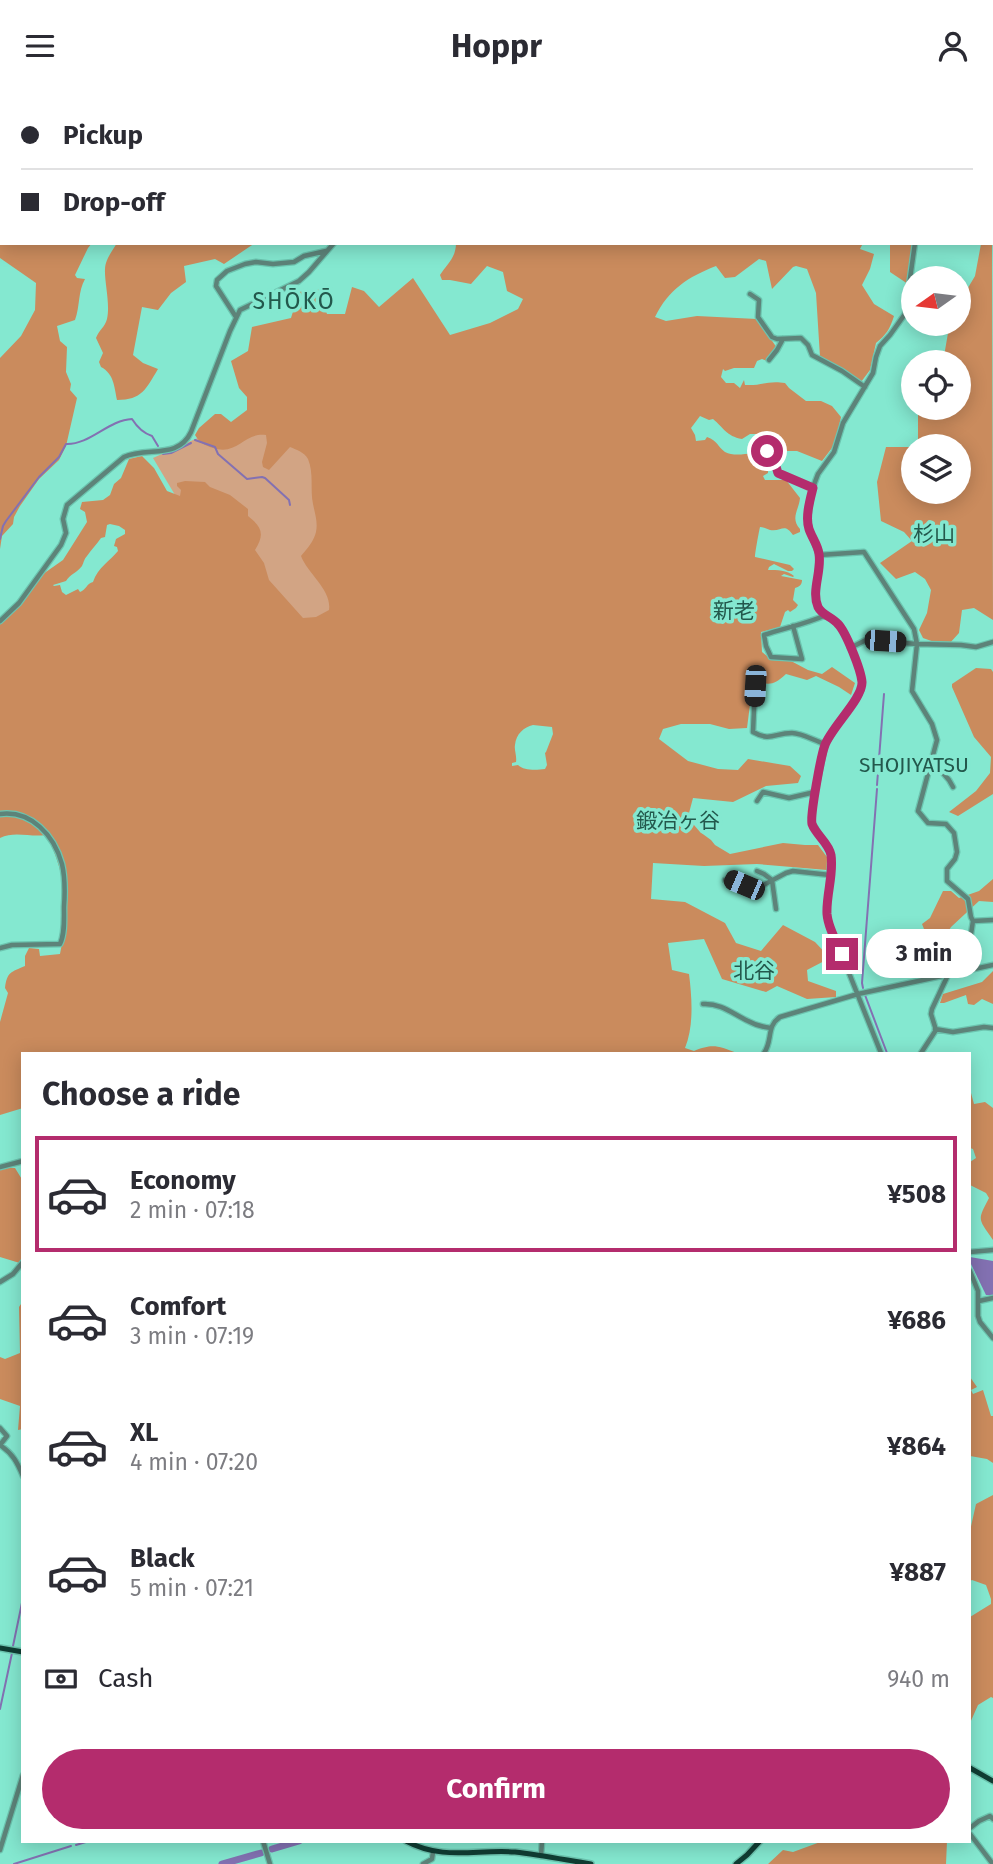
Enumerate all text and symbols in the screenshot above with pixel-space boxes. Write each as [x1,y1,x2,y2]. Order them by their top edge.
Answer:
icon: menu [21,27,59,65]
text: Hoppr [451,27,542,65]
icon: person [934,27,972,65]
text: Pickup [63,120,143,151]
text: Drop-off [63,187,165,218]
north arrow [901,266,971,336]
map controls [901,266,971,504]
district label: SHŌKŌ [252,287,336,315]
button: locate [901,350,971,420]
button: layers [901,434,971,504]
route start [751,435,783,467]
district label: 杉山 [913,521,955,547]
district label: 新老 [713,598,755,624]
car [864,629,907,653]
car [744,664,767,708]
district label: SHOJIYATSU [859,752,969,778]
district label: 鍛冶ヶ谷 [636,808,720,834]
car [721,867,768,903]
callout: 3 min [866,929,982,979]
route end [826,938,858,970]
text: 3 min [896,939,952,967]
district label: 北谷 [733,958,775,984]
text: Choose a ride [42,1075,240,1113]
icon: car [46,1163,109,1226]
text: Economy [130,1165,236,1196]
text: ¥508 [887,1179,946,1210]
text: 2 min · 07:18 [130,1196,255,1224]
icon: car [46,1289,109,1352]
text: Comfort [130,1291,226,1322]
text: ¥686 [888,1305,946,1336]
text: 3 min · 07:19 [130,1322,254,1350]
icon: car [46,1415,109,1478]
text: XL [130,1417,158,1448]
text: ¥864 [887,1431,946,1462]
text: 4 min · 07:20 [130,1448,258,1476]
icon: car [46,1541,109,1604]
text: Black [130,1543,195,1574]
text: ¥887 [890,1557,946,1588]
text: 5 min · 07:21 [130,1574,254,1602]
icon: cash [42,1660,80,1698]
text: Cash [98,1663,154,1694]
text: 940 m [887,1665,950,1693]
button: Confirm [42,1749,950,1829]

